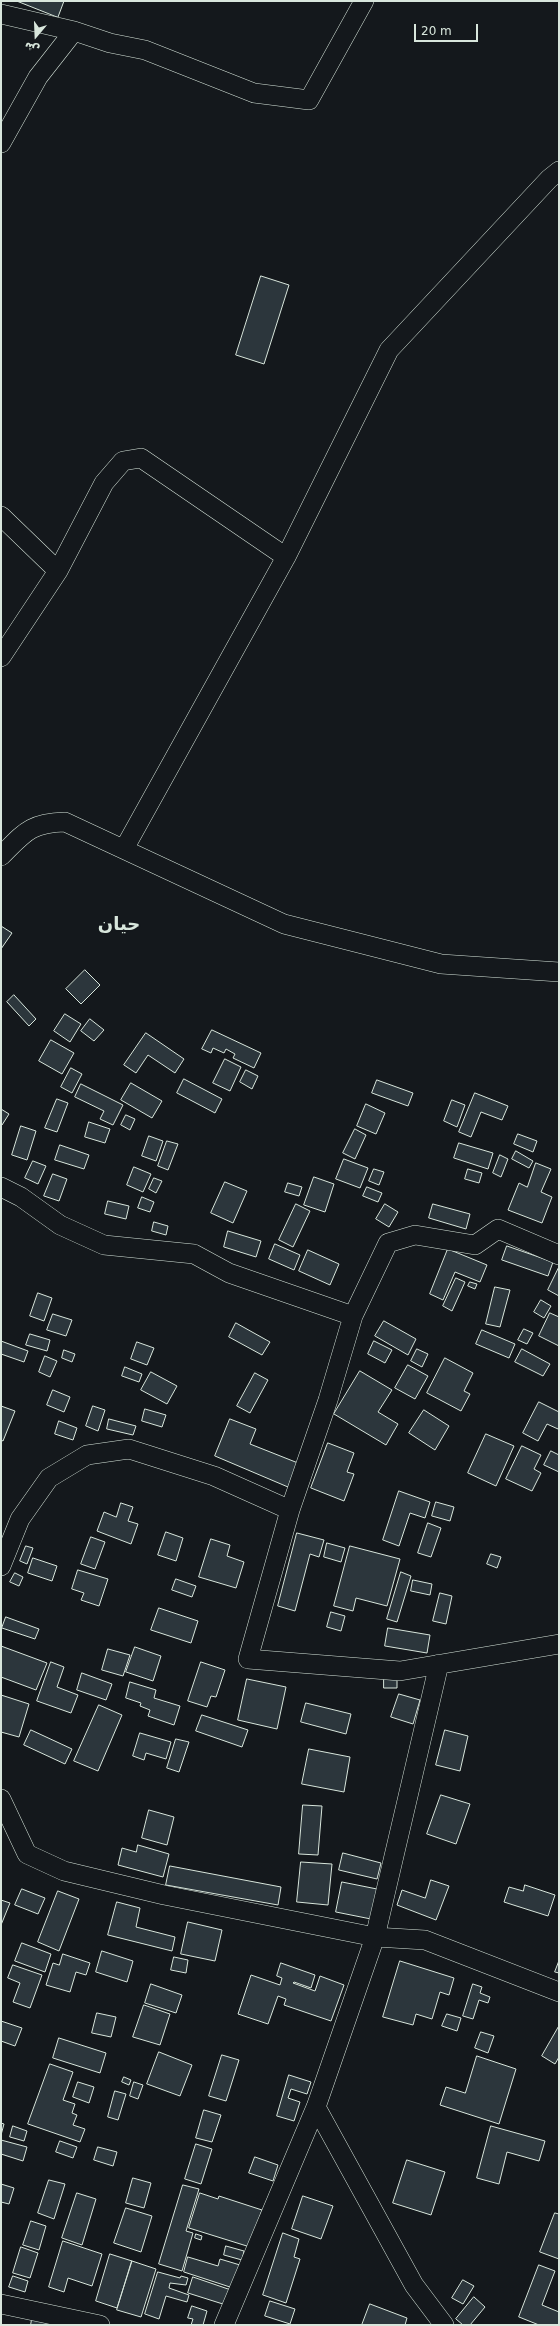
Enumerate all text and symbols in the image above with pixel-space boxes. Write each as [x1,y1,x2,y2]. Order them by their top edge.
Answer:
north arrow [16,16,56,56]
scale bar [416,16,480,42]
text: 20 m [421,24,452,38]
text: ش [23,39,41,56]
district label: حيان [98,914,140,936]

